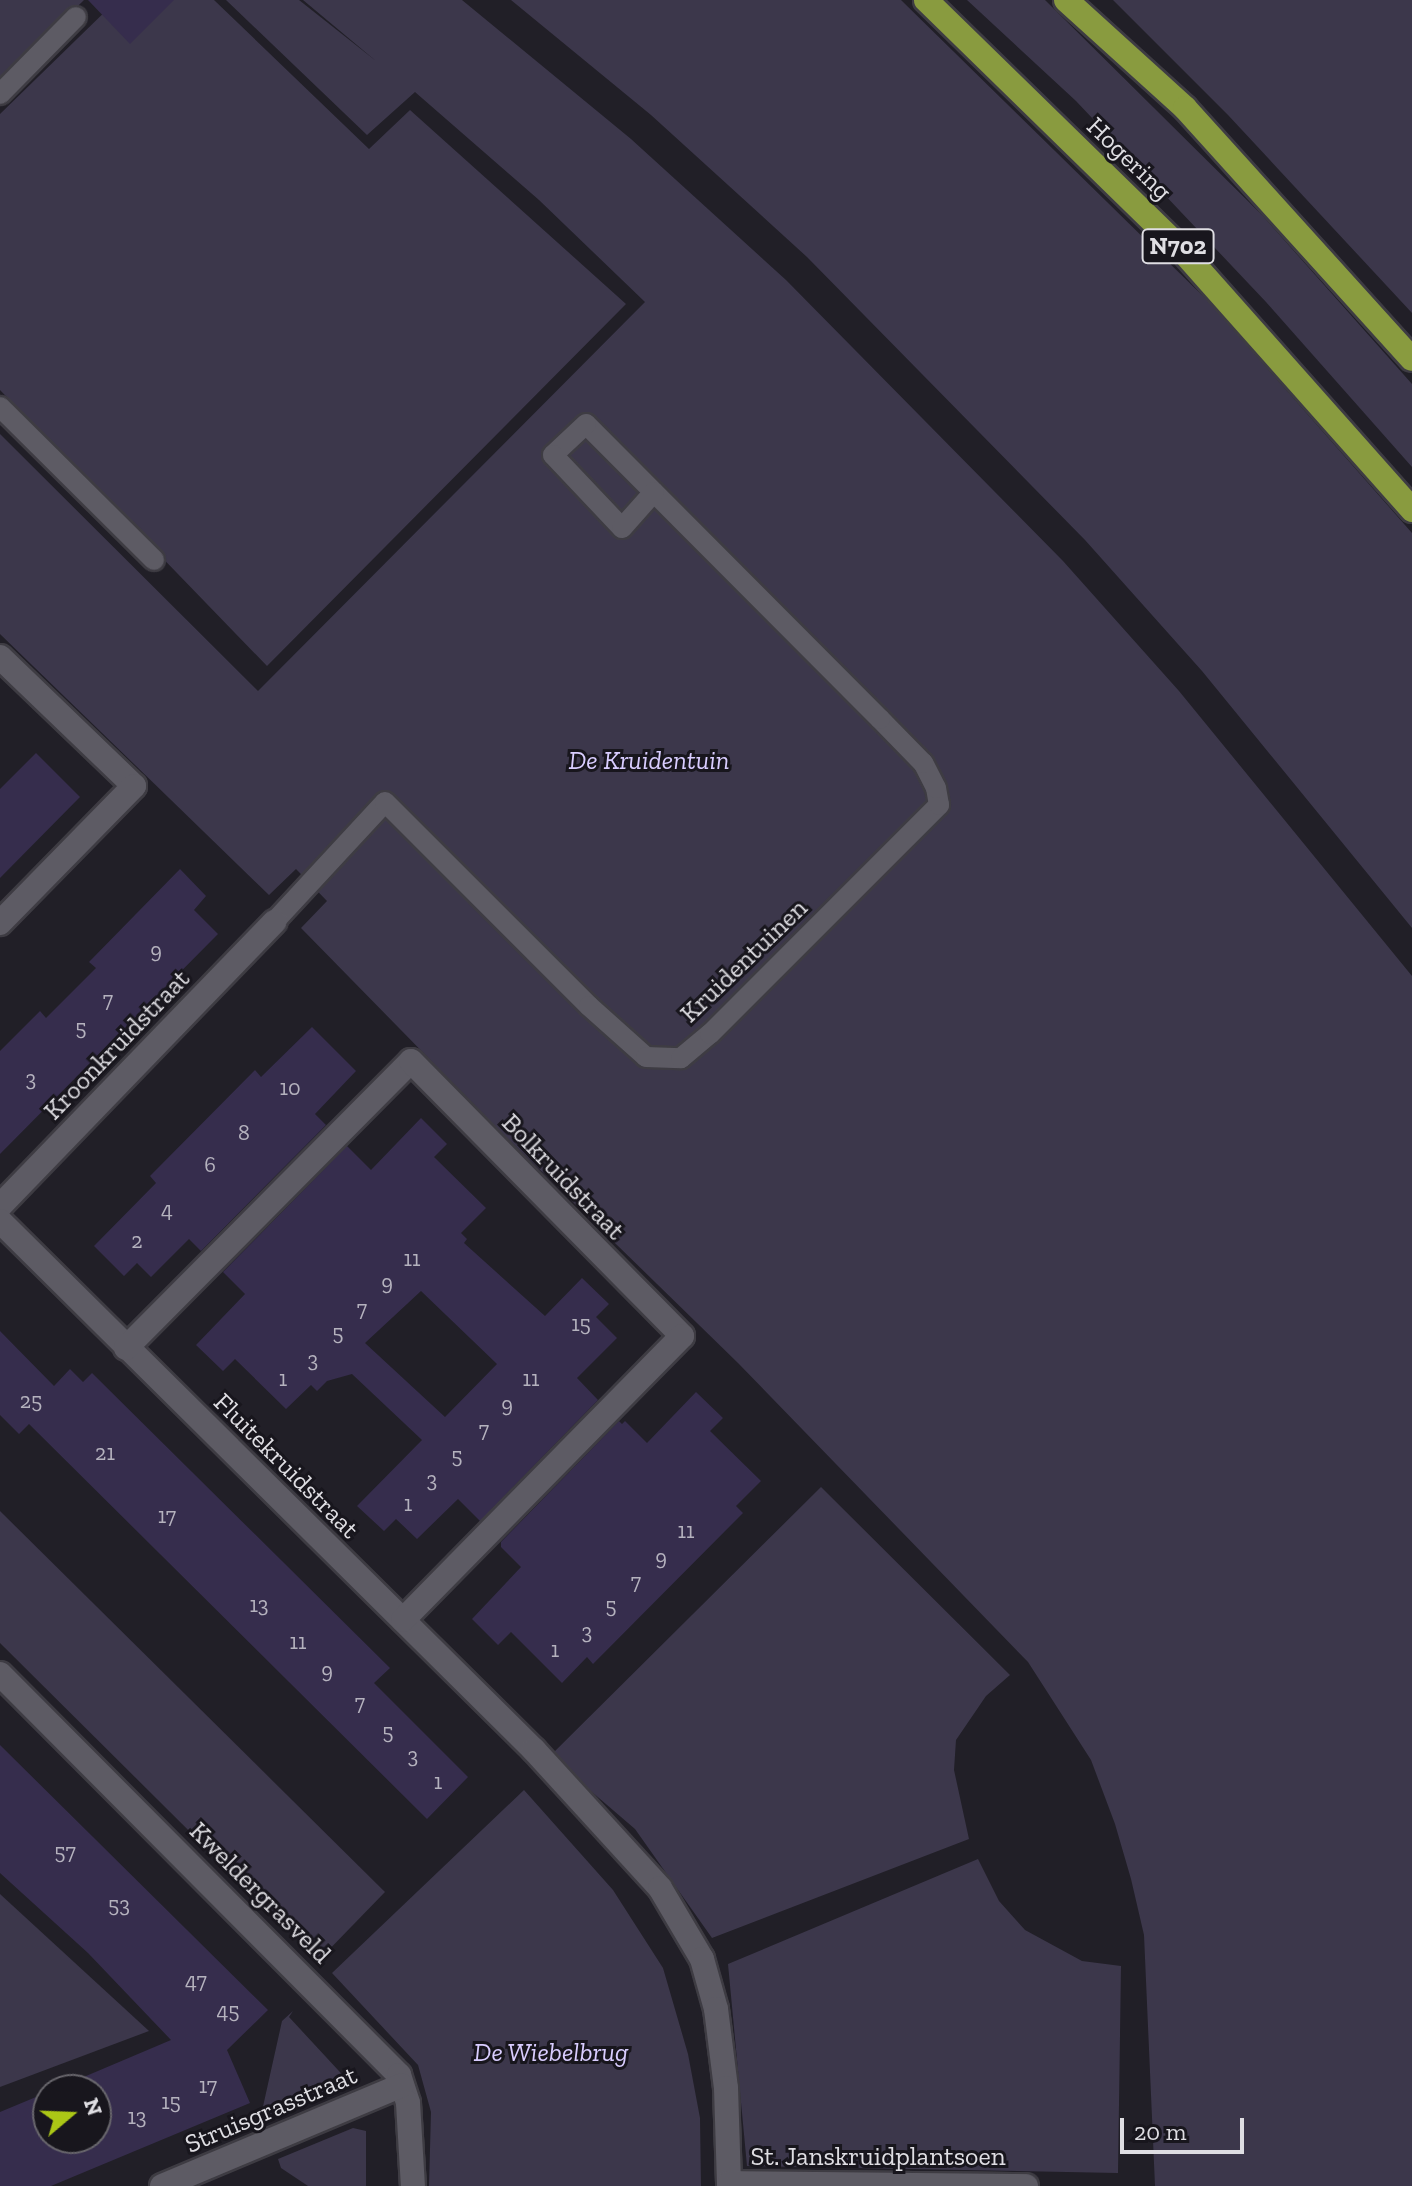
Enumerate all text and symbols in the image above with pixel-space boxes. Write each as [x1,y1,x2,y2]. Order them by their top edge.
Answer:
street label: Hogering [1080,111,1178,207]
road number: N702 [1140,226,1216,266]
park label: De Kruidentuin [569,745,729,777]
street label: Kruidentuinen [674,893,814,1029]
house number: 9 [150,938,162,964]
street label: Kroonkruidstraat [38,963,196,1127]
house number: 7 [103,987,113,1013]
house number: 5 [75,1015,87,1041]
house number: 3 [26,1066,36,1092]
house number: 10 [279,1075,301,1101]
street label: Bolkruidstraat [495,1107,631,1247]
house number: 8 [238,1120,250,1146]
house number: 6 [204,1152,216,1178]
house number: 4 [161,1197,173,1223]
house number: 2 [131,1228,143,1254]
house number: 11 [404,1246,420,1272]
house number: 9 [381,1270,393,1296]
house number: 7 [357,1296,367,1322]
house number: 15 [571,1311,591,1337]
house number: 5 [332,1320,344,1346]
house number: 3 [308,1347,318,1373]
house number: 1 [279,1366,287,1392]
house number: 11 [523,1366,539,1392]
street label: Fluitekruidstraat [207,1387,365,1545]
house number: 25 [20,1388,42,1414]
house number: 9 [501,1392,513,1418]
house number: 7 [479,1417,489,1443]
house number: 21 [95,1440,115,1466]
house number: 5 [451,1443,463,1469]
house number: 3 [427,1467,437,1493]
house number: 1 [404,1491,412,1517]
house number: 17 [158,1503,176,1529]
house number: 11 [678,1518,694,1544]
house number: 9 [655,1545,667,1571]
house number: 7 [631,1569,641,1595]
house number: 13 [249,1592,269,1618]
house number: 5 [605,1593,617,1619]
house number: 3 [582,1619,592,1645]
house number: 11 [290,1629,306,1655]
house number: 1 [551,1637,559,1663]
house number: 9 [321,1658,333,1684]
house number: 7 [355,1690,365,1716]
house number: 5 [382,1719,394,1745]
house number: 3 [408,1743,418,1769]
house number: 1 [434,1769,442,1795]
street label: Kweldergrasveld [183,1816,337,1970]
house number: 57 [54,1839,76,1865]
house number: 53 [108,1892,130,1918]
house number: 47 [185,1968,207,1994]
house number: 45 [216,1998,240,2024]
park label: De Wiebelbrug [473,2037,629,2069]
street label: Struisgrasstraat [180,2060,362,2160]
house number: 17 [199,2073,217,2099]
north arrow [32,2074,112,2154]
house number: 15 [161,2089,181,2115]
text: N [78,2094,109,2119]
scale bar [1124,2102,1248,2152]
house number: 13 [127,2104,147,2130]
text: 20 m [1134,2117,1186,2146]
street label: St. Janskruidplantsoen [750,2141,1006,2173]

